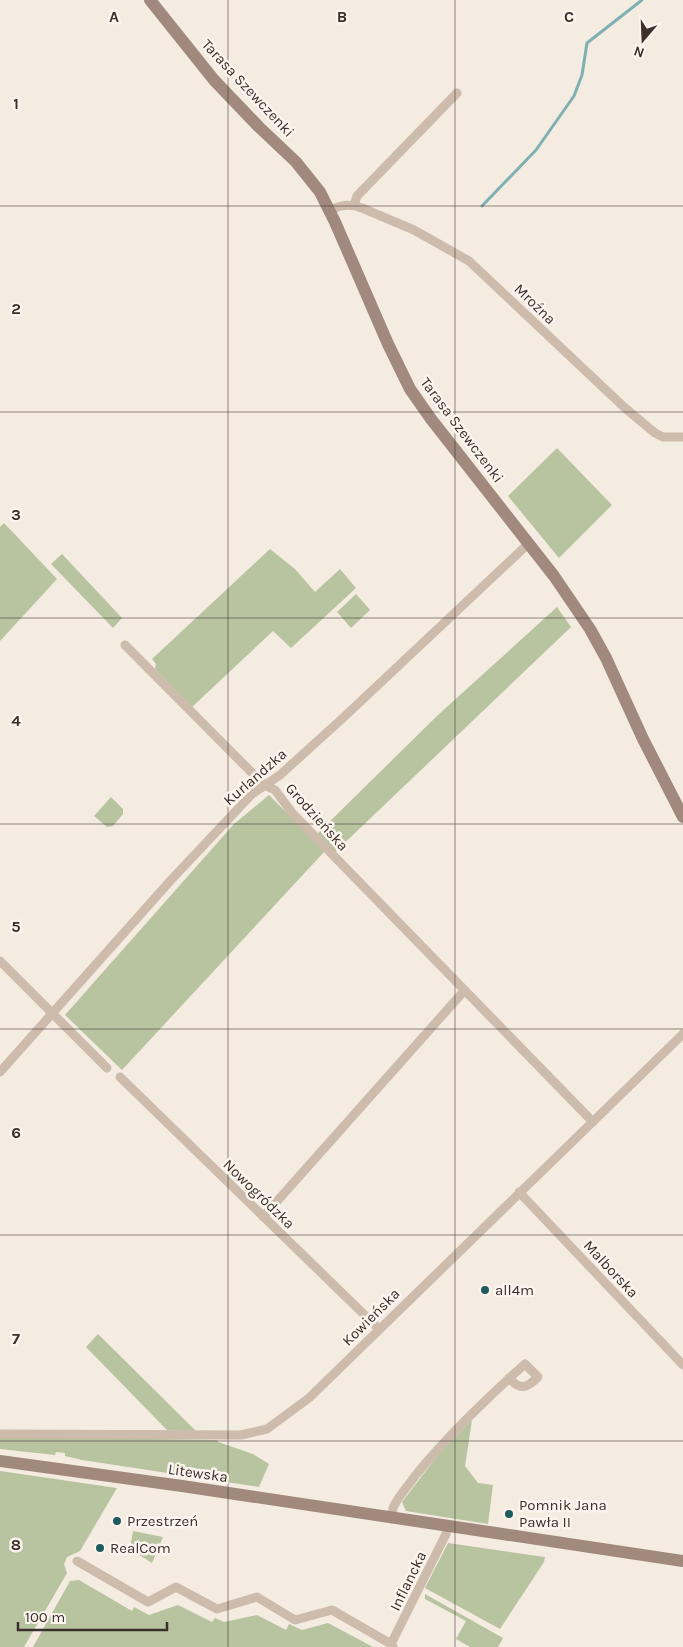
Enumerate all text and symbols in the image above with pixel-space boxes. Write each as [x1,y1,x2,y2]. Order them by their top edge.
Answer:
text: A [109,7,119,26]
text: B [337,7,347,26]
text: C [564,7,574,26]
north arrow [618,15,668,65]
street label: Tarasa Szewczenki [198,35,298,141]
text: N [631,42,646,61]
text: 1 [13,94,19,113]
street label: Mroźna [510,280,560,328]
text: 2 [11,299,21,318]
street label: Tarasa Szewczenki [417,374,507,486]
text: 3 [11,505,21,524]
text: 4 [11,711,21,730]
street label: Kurlandzka [220,745,290,809]
street label: Grodzieńska [282,779,352,855]
text: 5 [11,917,21,936]
text: 6 [11,1123,21,1142]
street label: Nowogródzka [220,1155,298,1233]
street label: Malborska [580,1236,642,1302]
place label: all4m [495,1281,534,1299]
street label: Kowieńska [338,1284,404,1350]
marker: all4m [479,1284,491,1296]
text: 7 [12,1329,20,1348]
street label: Litewska [167,1460,229,1486]
place label: Pomnik Jana Pawła II [519,1496,607,1531]
marker: Pomnik Jana Pawła II [503,1508,515,1520]
place label: Przestrzeń [127,1512,198,1530]
marker: Przestrzeń [111,1515,123,1527]
text: 8 [11,1535,21,1554]
place label: RealCom [110,1539,171,1557]
marker: RealCom [94,1542,106,1554]
street label: Inflancka [386,1548,430,1614]
scale bar [18,1600,166,1632]
text: 100 m [25,1608,65,1626]

